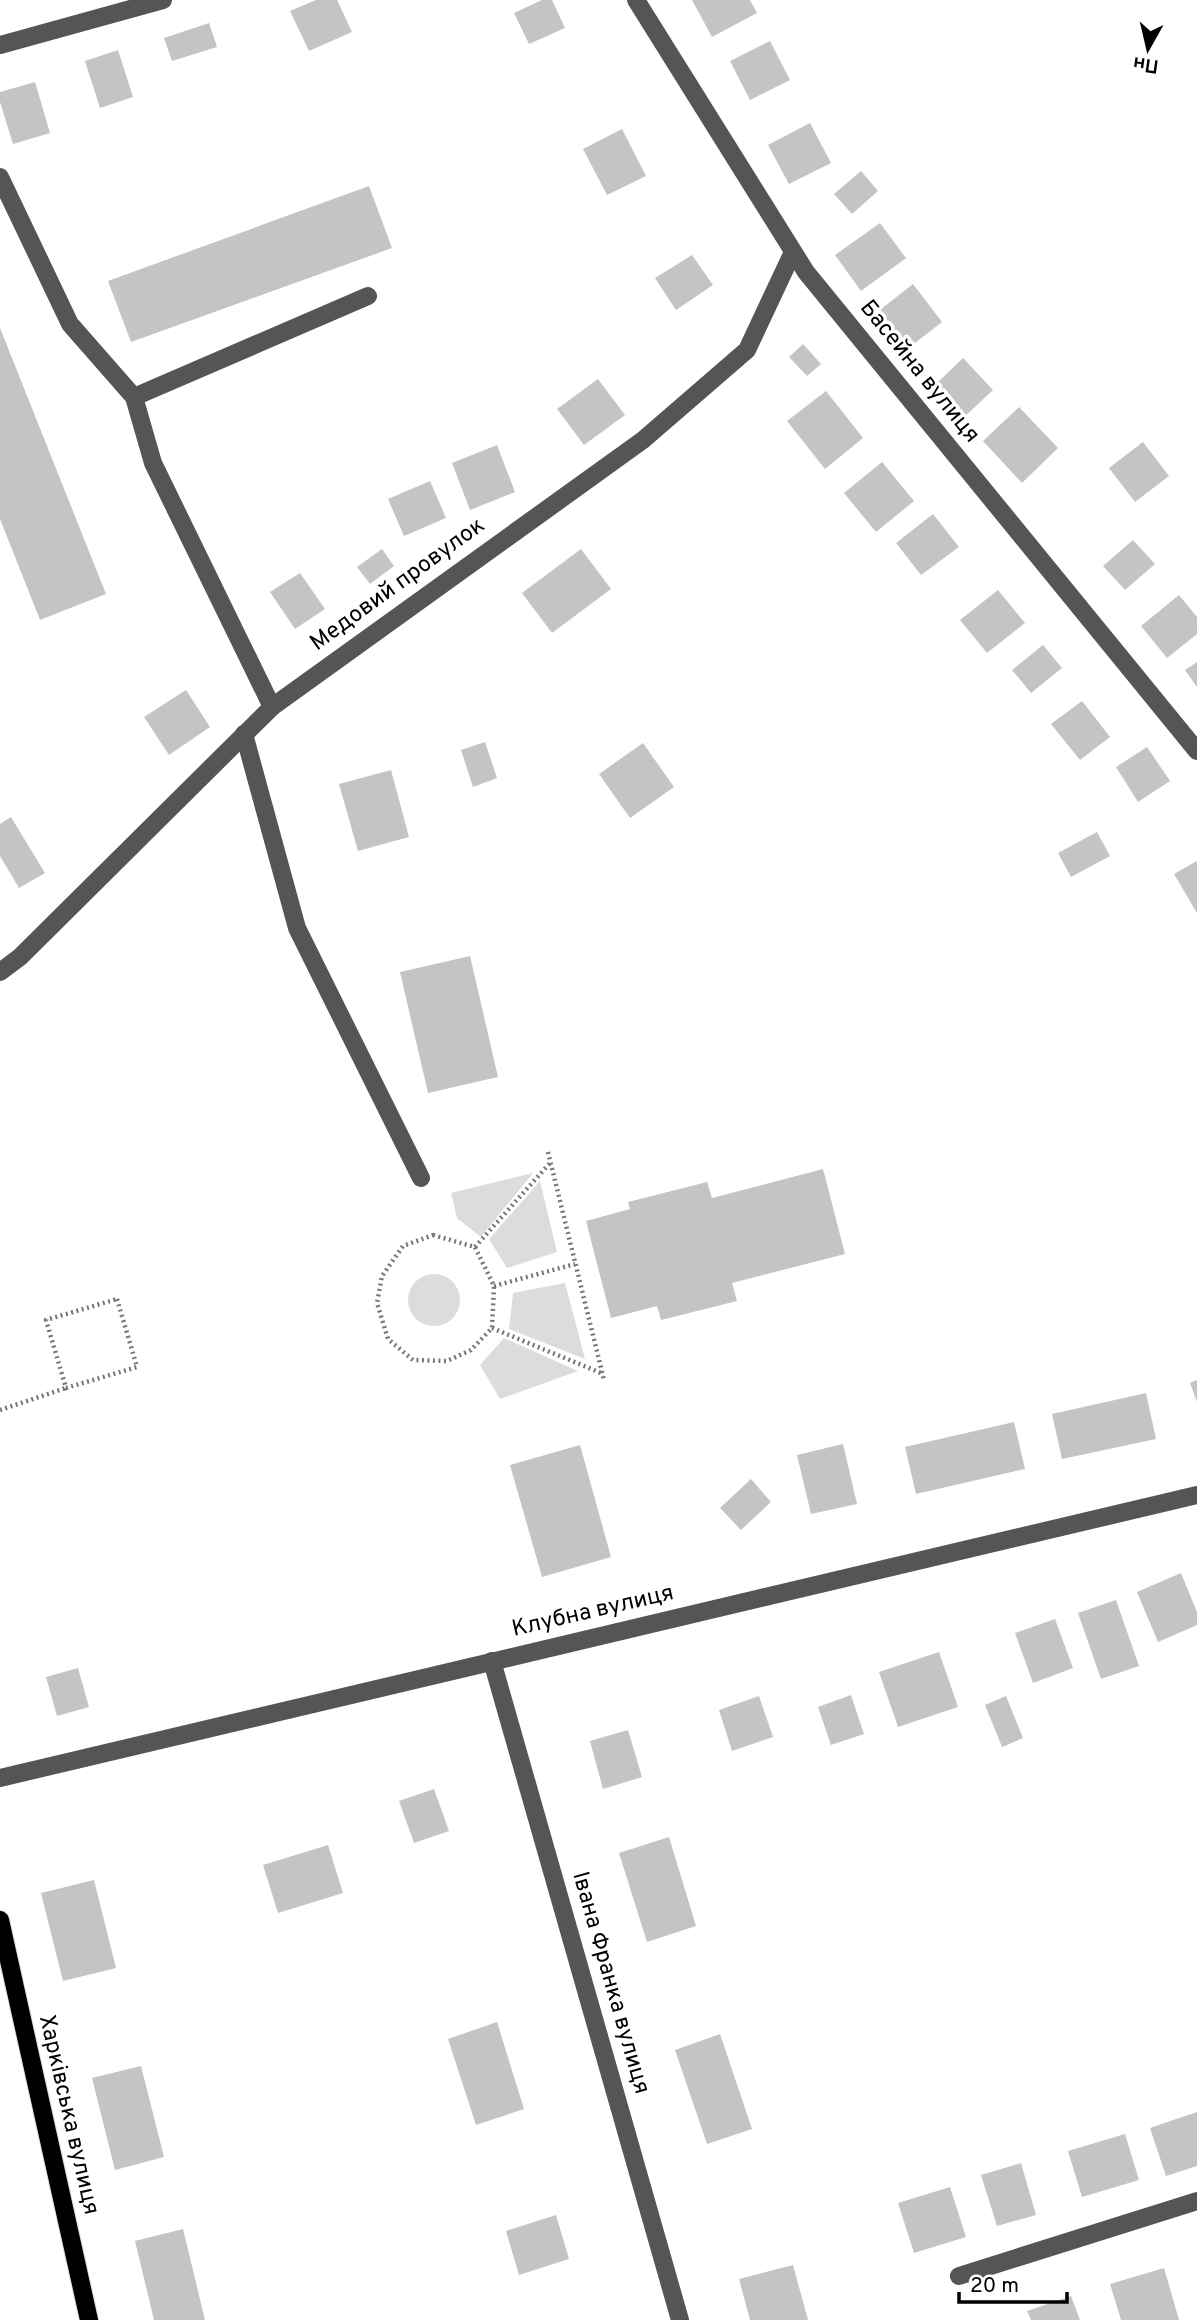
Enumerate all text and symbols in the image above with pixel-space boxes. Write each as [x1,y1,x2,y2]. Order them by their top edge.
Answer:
north arrow [1113,14,1183,84]
text: Пн [1132,50,1160,78]
street label: Басейна вулиця [852,295,986,449]
street label: Медовий провулок [305,512,491,658]
street label: Клубна вулиця [509,1579,677,1645]
street label: Івана Франка вулиця [564,1869,656,2097]
street label: Харківська вулиця [31,2012,105,2218]
scale bar [959,2260,1068,2304]
text: 20 m [970,2273,1019,2300]

